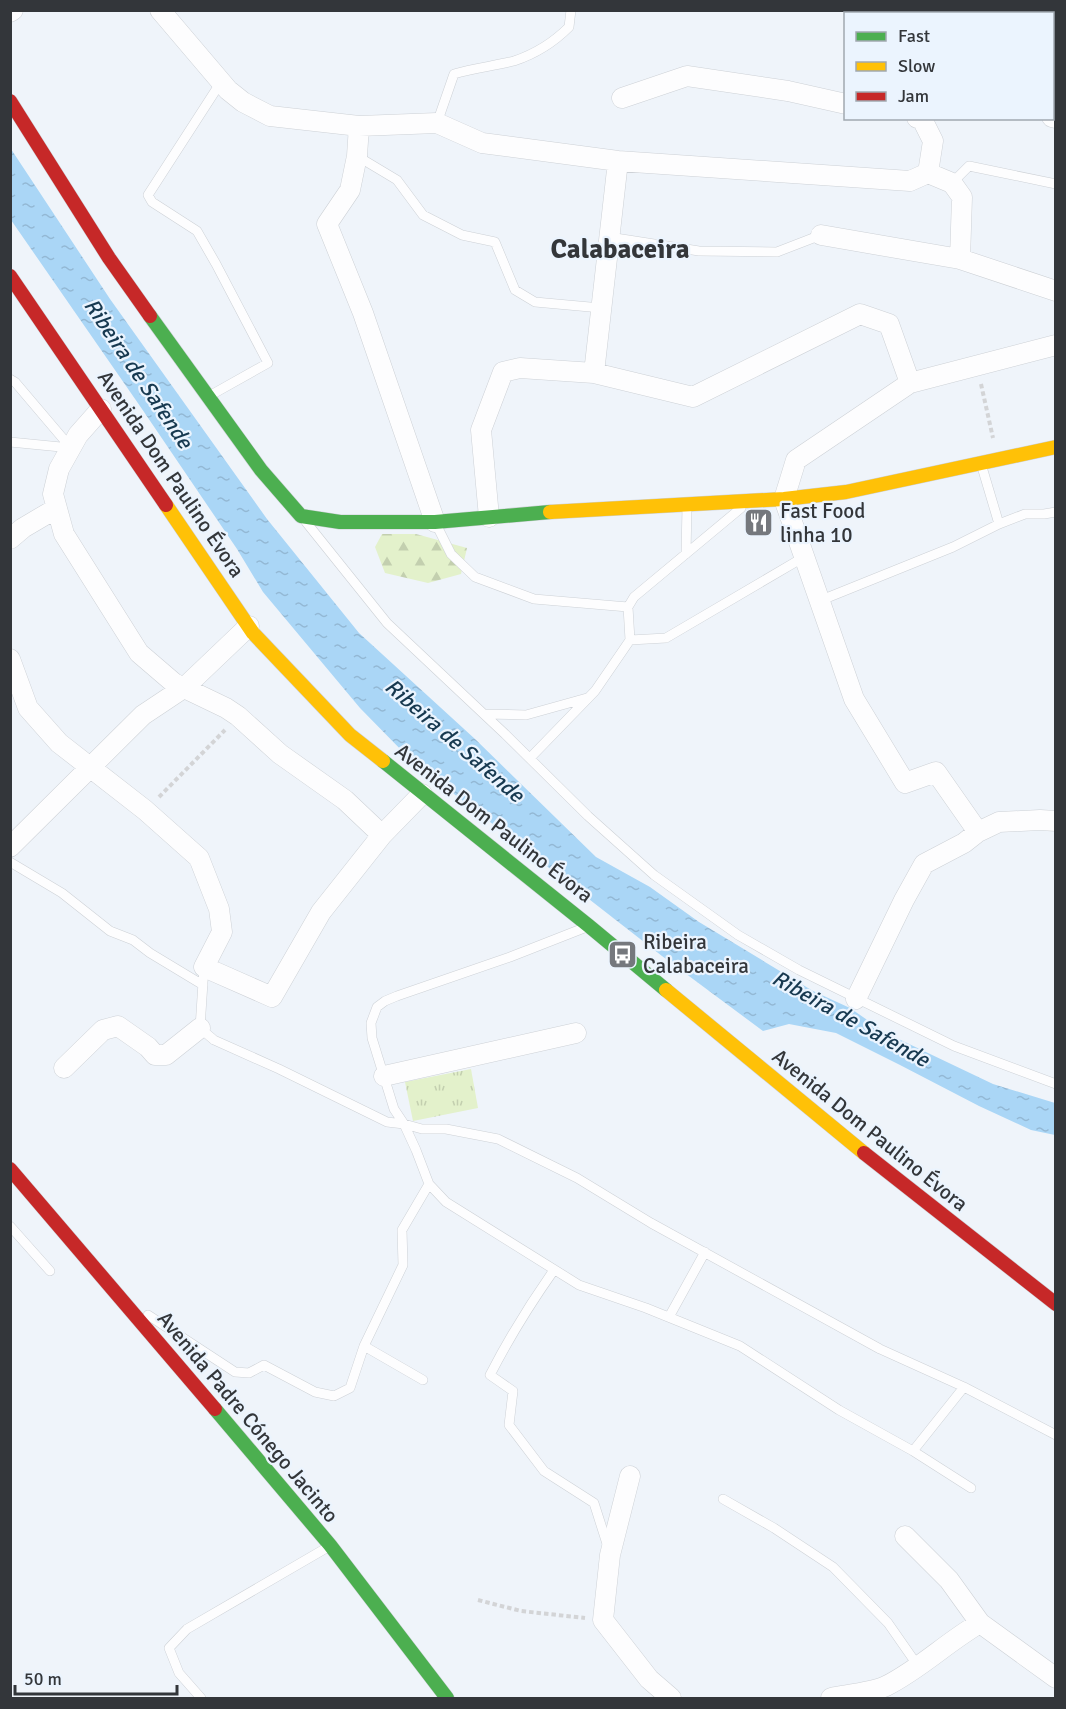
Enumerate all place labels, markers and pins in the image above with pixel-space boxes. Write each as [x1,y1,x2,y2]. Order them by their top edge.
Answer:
place label: Fast Food linha 10 [780,498,865,548]
restaurant icon: Fast Food linha 10 [743,507,775,539]
place label: Ribeira Calabaceira [643,929,749,979]
bus stop icon: Ribeira Calabaceira [606,938,638,970]

